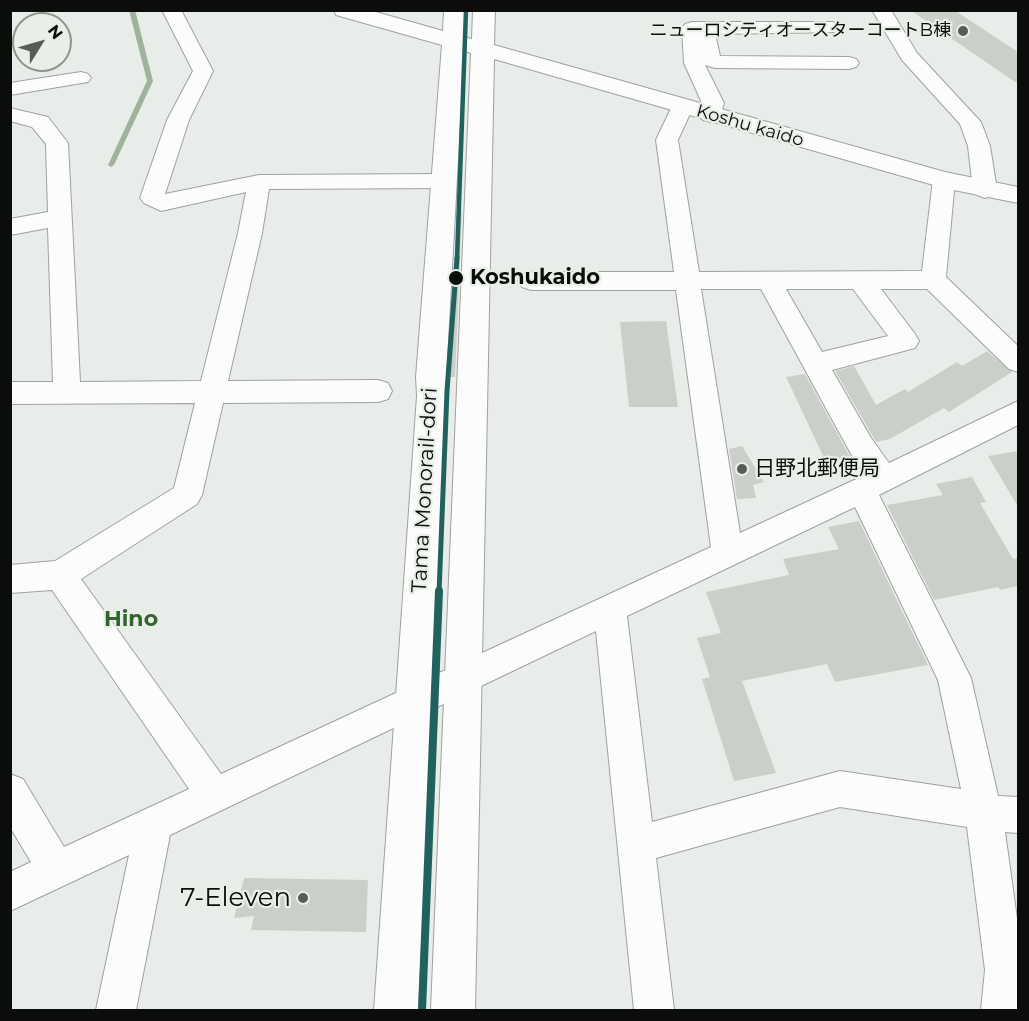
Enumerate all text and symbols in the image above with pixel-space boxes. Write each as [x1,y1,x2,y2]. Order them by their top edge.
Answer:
north arrow [12,12,72,72]
place label: ニューロシティオースターコートB棟 [649,20,951,42]
text: N [44,21,67,43]
marker: ニューロシティオースターコートB棟 [956,24,970,38]
street label: Koshu kaido [694,100,806,152]
place label: Koshukaido [470,265,600,291]
marker: Koshukaido [447,269,465,287]
street label: Tama Monorail-dori [407,387,443,593]
place label: 日野北郵便局 [754,456,880,482]
marker: 日野北郵便局 [735,462,749,476]
district label: Hino [104,607,158,633]
place label: 7-Eleven [180,882,291,914]
marker: 7-Eleven [296,891,310,905]

